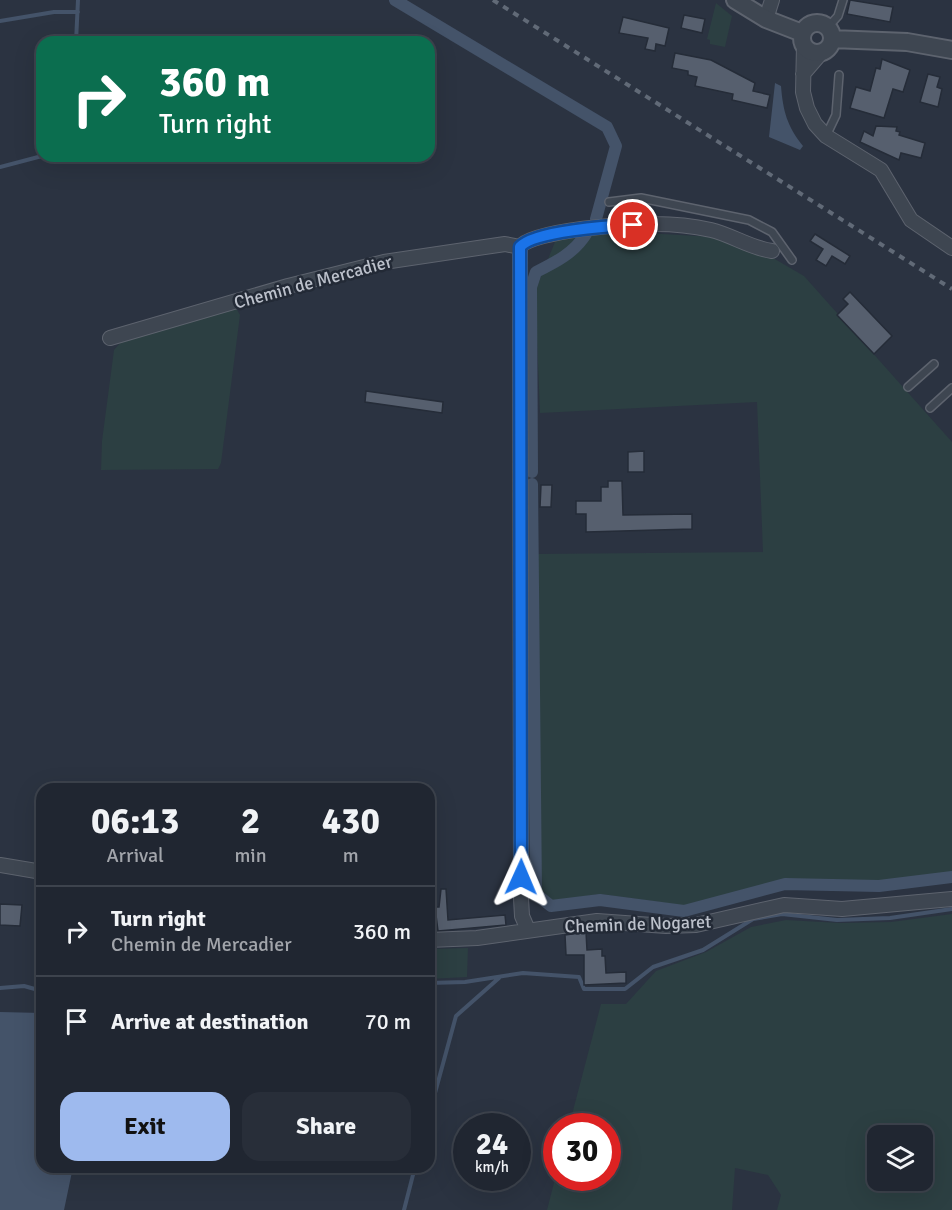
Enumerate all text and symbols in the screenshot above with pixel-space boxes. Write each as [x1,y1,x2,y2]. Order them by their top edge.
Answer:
text: 360 m [159,57,270,108]
icon: right [60,60,138,138]
text: Turn right [159,108,272,141]
pin [607,199,658,250]
icon: arrive [616,208,649,241]
street label: Chemin de Mercadier [232,250,395,314]
text: 06:13 [91,799,179,844]
text: 2 [241,799,260,844]
text: 430 [322,799,380,844]
text: Arrival [106,843,164,868]
text: min [234,843,267,868]
text: m [343,843,359,868]
position arrow [489,845,553,909]
text: Turn right [111,905,206,932]
street label: Chemin de Nogaret [564,910,712,938]
icon: right [60,915,93,948]
text: 360 m [353,918,411,945]
text: Chemin de Mercadier [111,932,292,957]
icon: arrive [60,1005,93,1038]
text: Arrive at destination [111,1008,308,1035]
text: 70 m [365,1008,411,1035]
button: Exit [60,1092,230,1161]
button: Share [242,1092,411,1161]
speed limit sign: 30 [543,1113,621,1191]
map controls [867,1125,933,1191]
button: layers [867,1125,933,1191]
text: 24 [476,1126,508,1163]
text: km/h [475,1158,509,1176]

